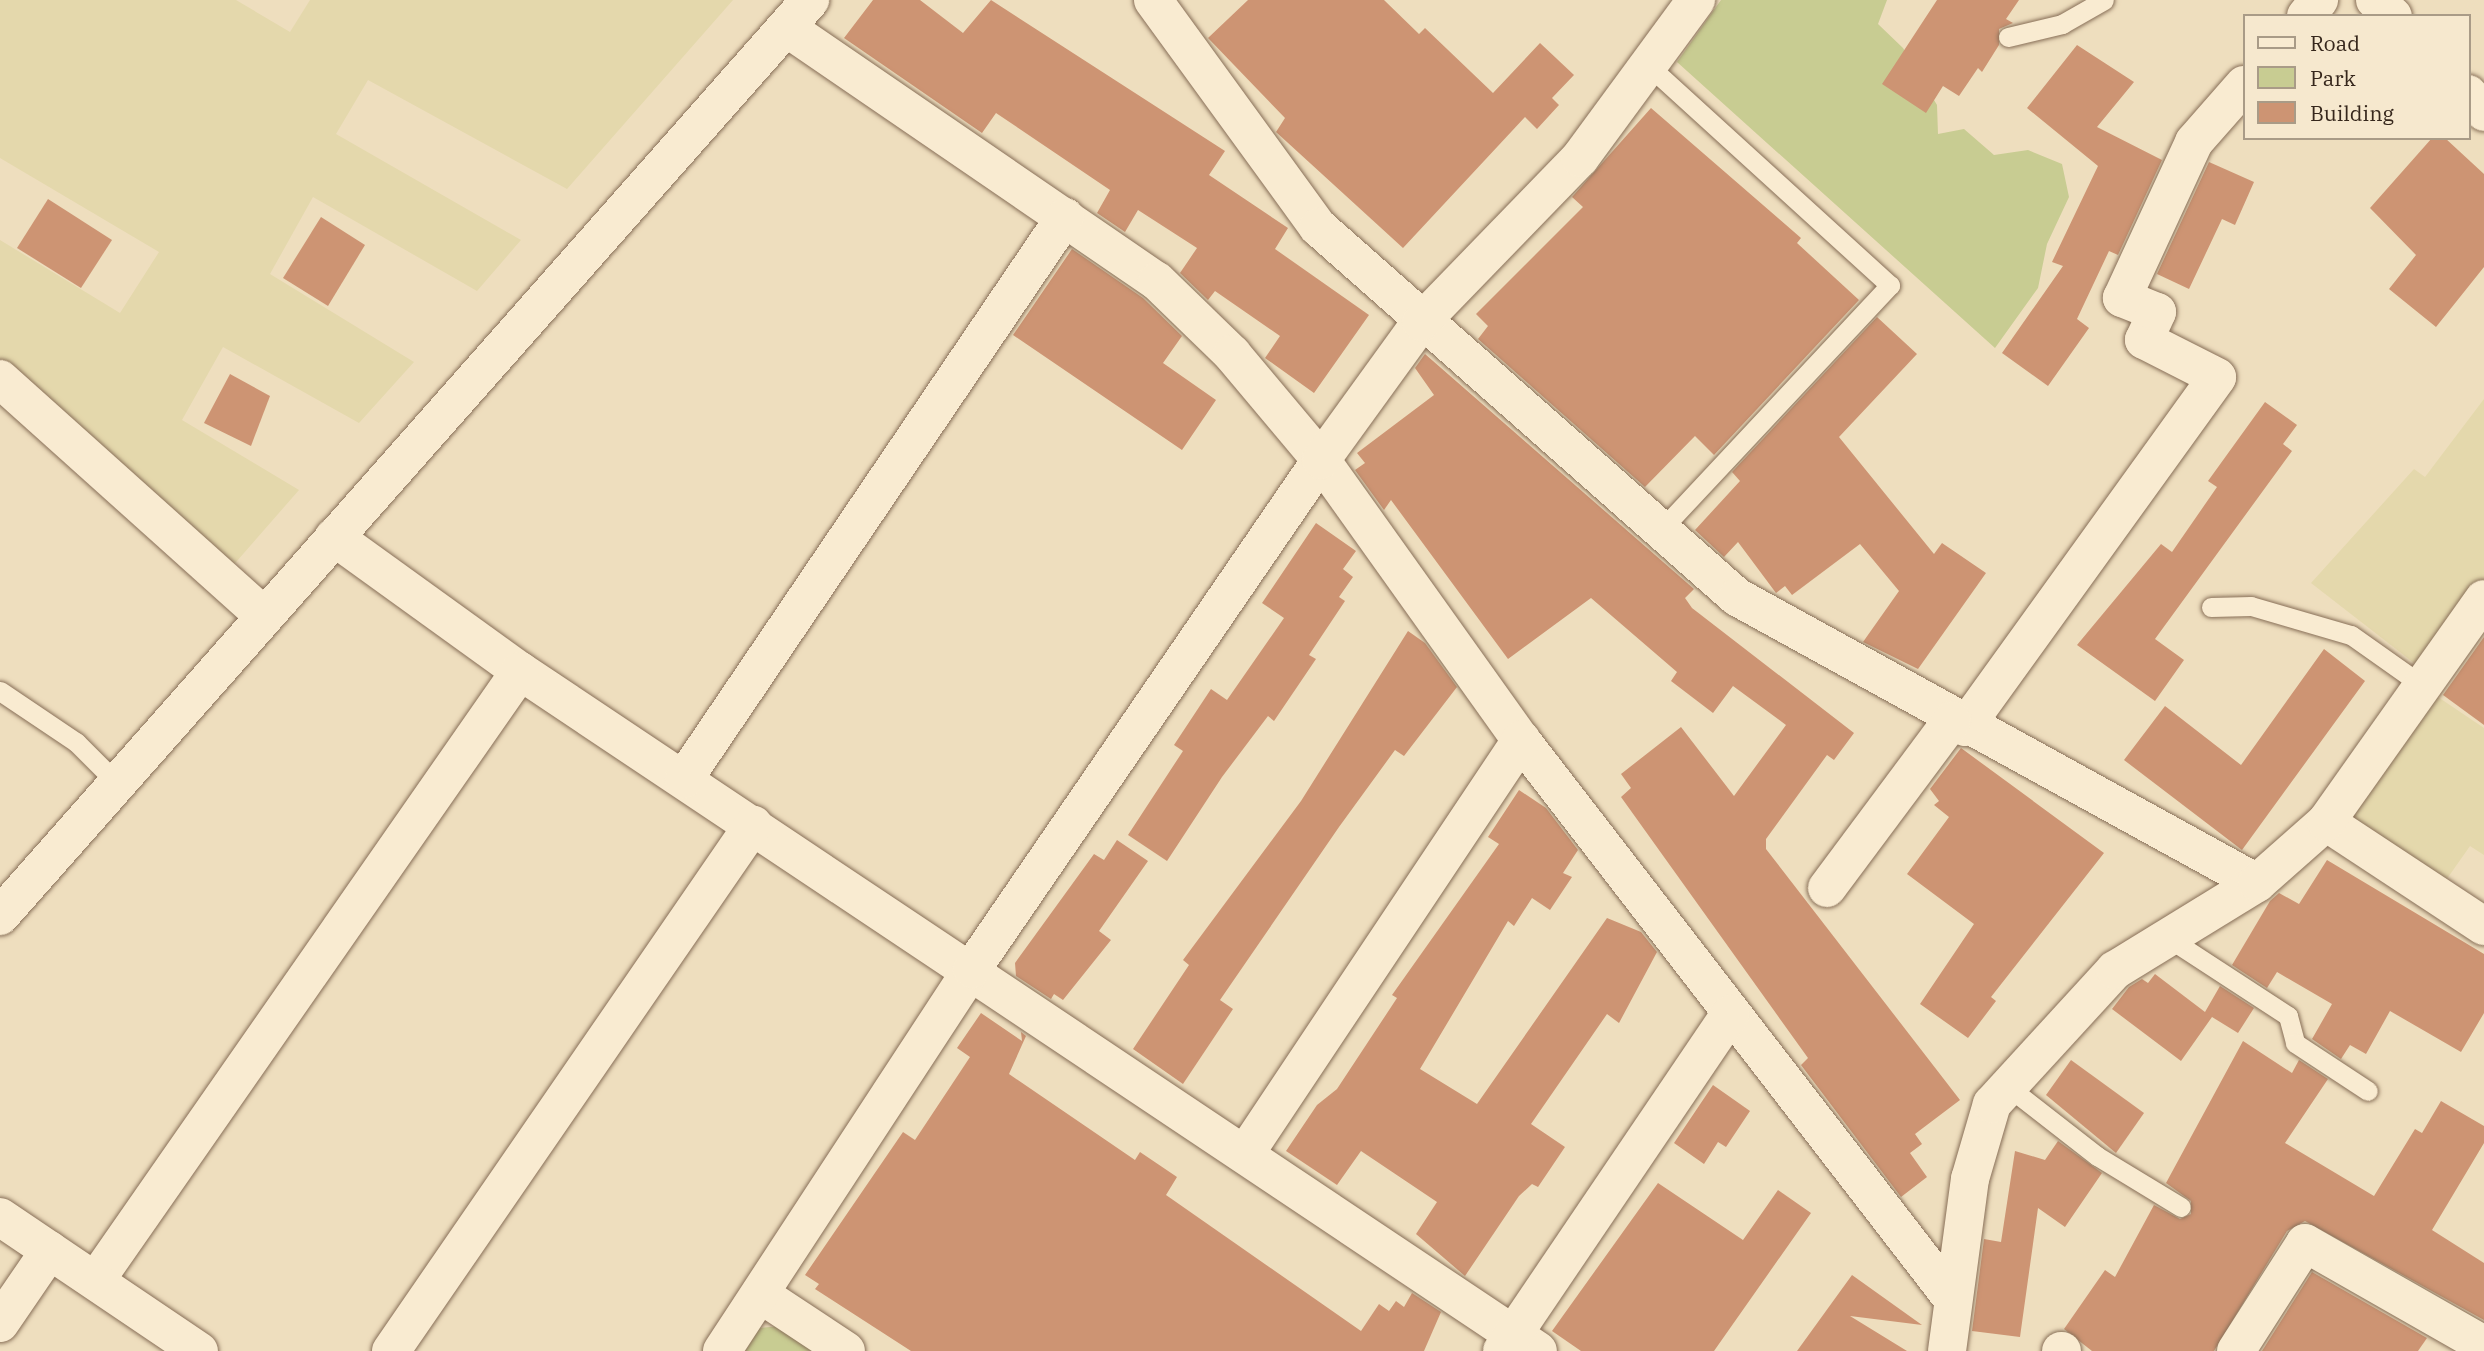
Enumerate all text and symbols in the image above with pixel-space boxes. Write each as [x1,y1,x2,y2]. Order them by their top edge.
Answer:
legend [2242,14,2470,140]
text: Road [2310,29,2360,57]
text: Park [2310,64,2356,92]
text: Building [2310,99,2394,127]

